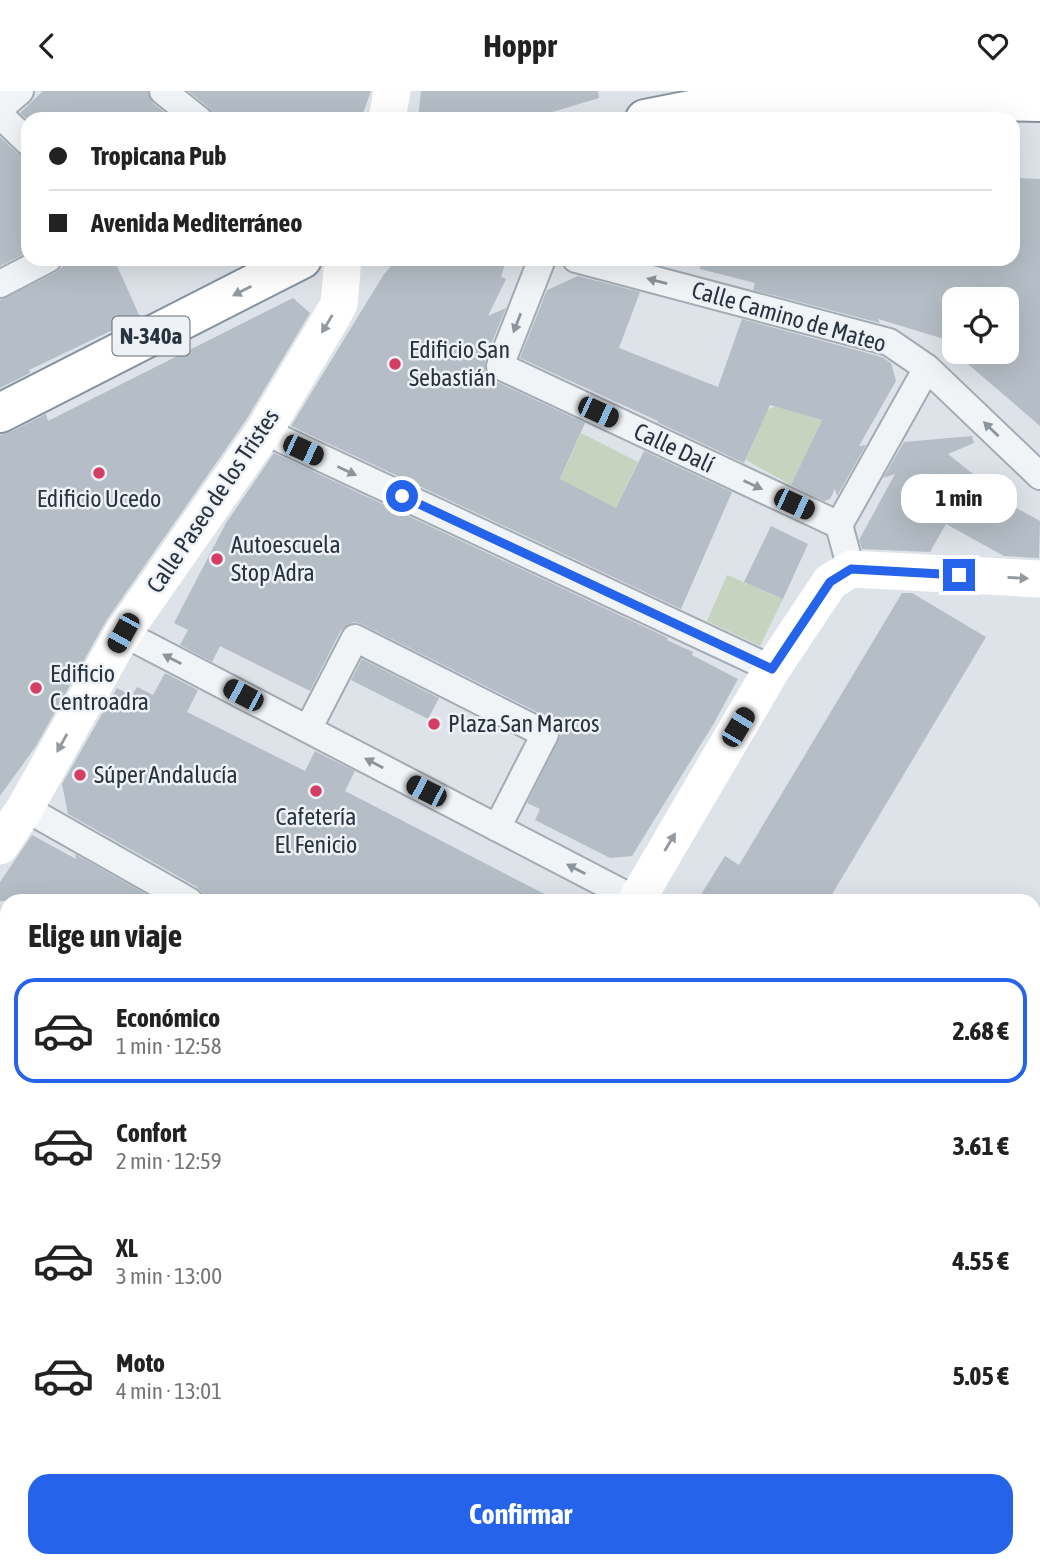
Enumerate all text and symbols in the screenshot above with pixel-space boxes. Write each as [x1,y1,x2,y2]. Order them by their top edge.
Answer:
icon: back [28,27,66,65]
text: Hoppr [483,27,557,64]
icon: heart [974,27,1012,65]
text: Tropicana Pub [91,141,227,171]
text: Avenida Mediterráneo [91,208,302,238]
one-way arrow [646,275,667,285]
street label: Calle Camino de Mateo [689,276,890,357]
one-way arrow [232,285,252,296]
map controls [942,287,1019,364]
button: locate [942,287,1019,364]
one-way arrow [512,312,523,333]
one-way arrow [321,314,334,333]
road number: N-340a [113,317,190,355]
place label: Edificio San Sebastián [409,336,510,391]
marker: Edificio San Sebastián [387,356,403,372]
car [575,394,622,430]
street label: Calle Paseo de los Tristes [141,404,284,598]
street label: Calle Dalí [630,417,718,478]
one-way arrow [983,421,1000,437]
car [280,432,327,468]
marker: Edificio Ucedo [91,465,107,481]
one-way arrow [337,466,358,477]
callout: 1 min [901,473,1017,523]
route start [386,480,418,512]
one-way arrow [742,480,763,491]
place label: Edificio Ucedo [37,485,161,512]
text: 1 min [936,485,982,511]
car [771,486,818,522]
place label: Autoescuela Stop Adra [231,531,341,586]
marker: Autoescuela Stop Adra [209,551,225,567]
route end [943,559,975,591]
one-way arrow [1007,573,1029,584]
car [104,610,143,656]
one-way arrow [162,653,182,664]
place label: Edificio Centroadra [50,660,149,715]
car [220,676,267,714]
marker: Edificio Centroadra [28,680,44,696]
car [719,704,758,750]
place label: Plaza San Marcos [448,710,600,737]
marker: Plaza San Marcos [426,716,442,732]
one-way arrow [56,734,68,753]
one-way arrow [364,758,384,769]
place label: Súper Andalucía [94,761,238,788]
marker: Súper Andalucía [72,767,88,783]
car [403,772,450,810]
marker: Cafetería El Fenicio [308,783,324,799]
place label: Cafetería El Fenicio [275,803,357,858]
one-way arrow [664,833,677,852]
one-way arrow [566,863,586,874]
text: Elige un viaje [28,917,182,954]
icon: car [32,999,95,1062]
text: Económico [116,1003,220,1033]
text: 2.68 € [952,1016,1009,1046]
text: 1 min · 12:58 [116,1033,222,1059]
icon: car [32,1114,95,1177]
text: Confort [116,1118,187,1148]
text: 3.61 € [952,1131,1009,1161]
text: 2 min · 12:59 [116,1148,222,1174]
icon: car [32,1229,95,1292]
text: XL [116,1233,138,1263]
text: 4.55 € [952,1246,1009,1276]
text: 3 min · 13:00 [116,1263,222,1289]
icon: car [32,1344,95,1407]
text: Moto [116,1348,165,1378]
text: 5.05 € [952,1361,1009,1391]
text: 4 min · 13:01 [116,1378,222,1404]
button: Confirmar [28,1474,1013,1554]

